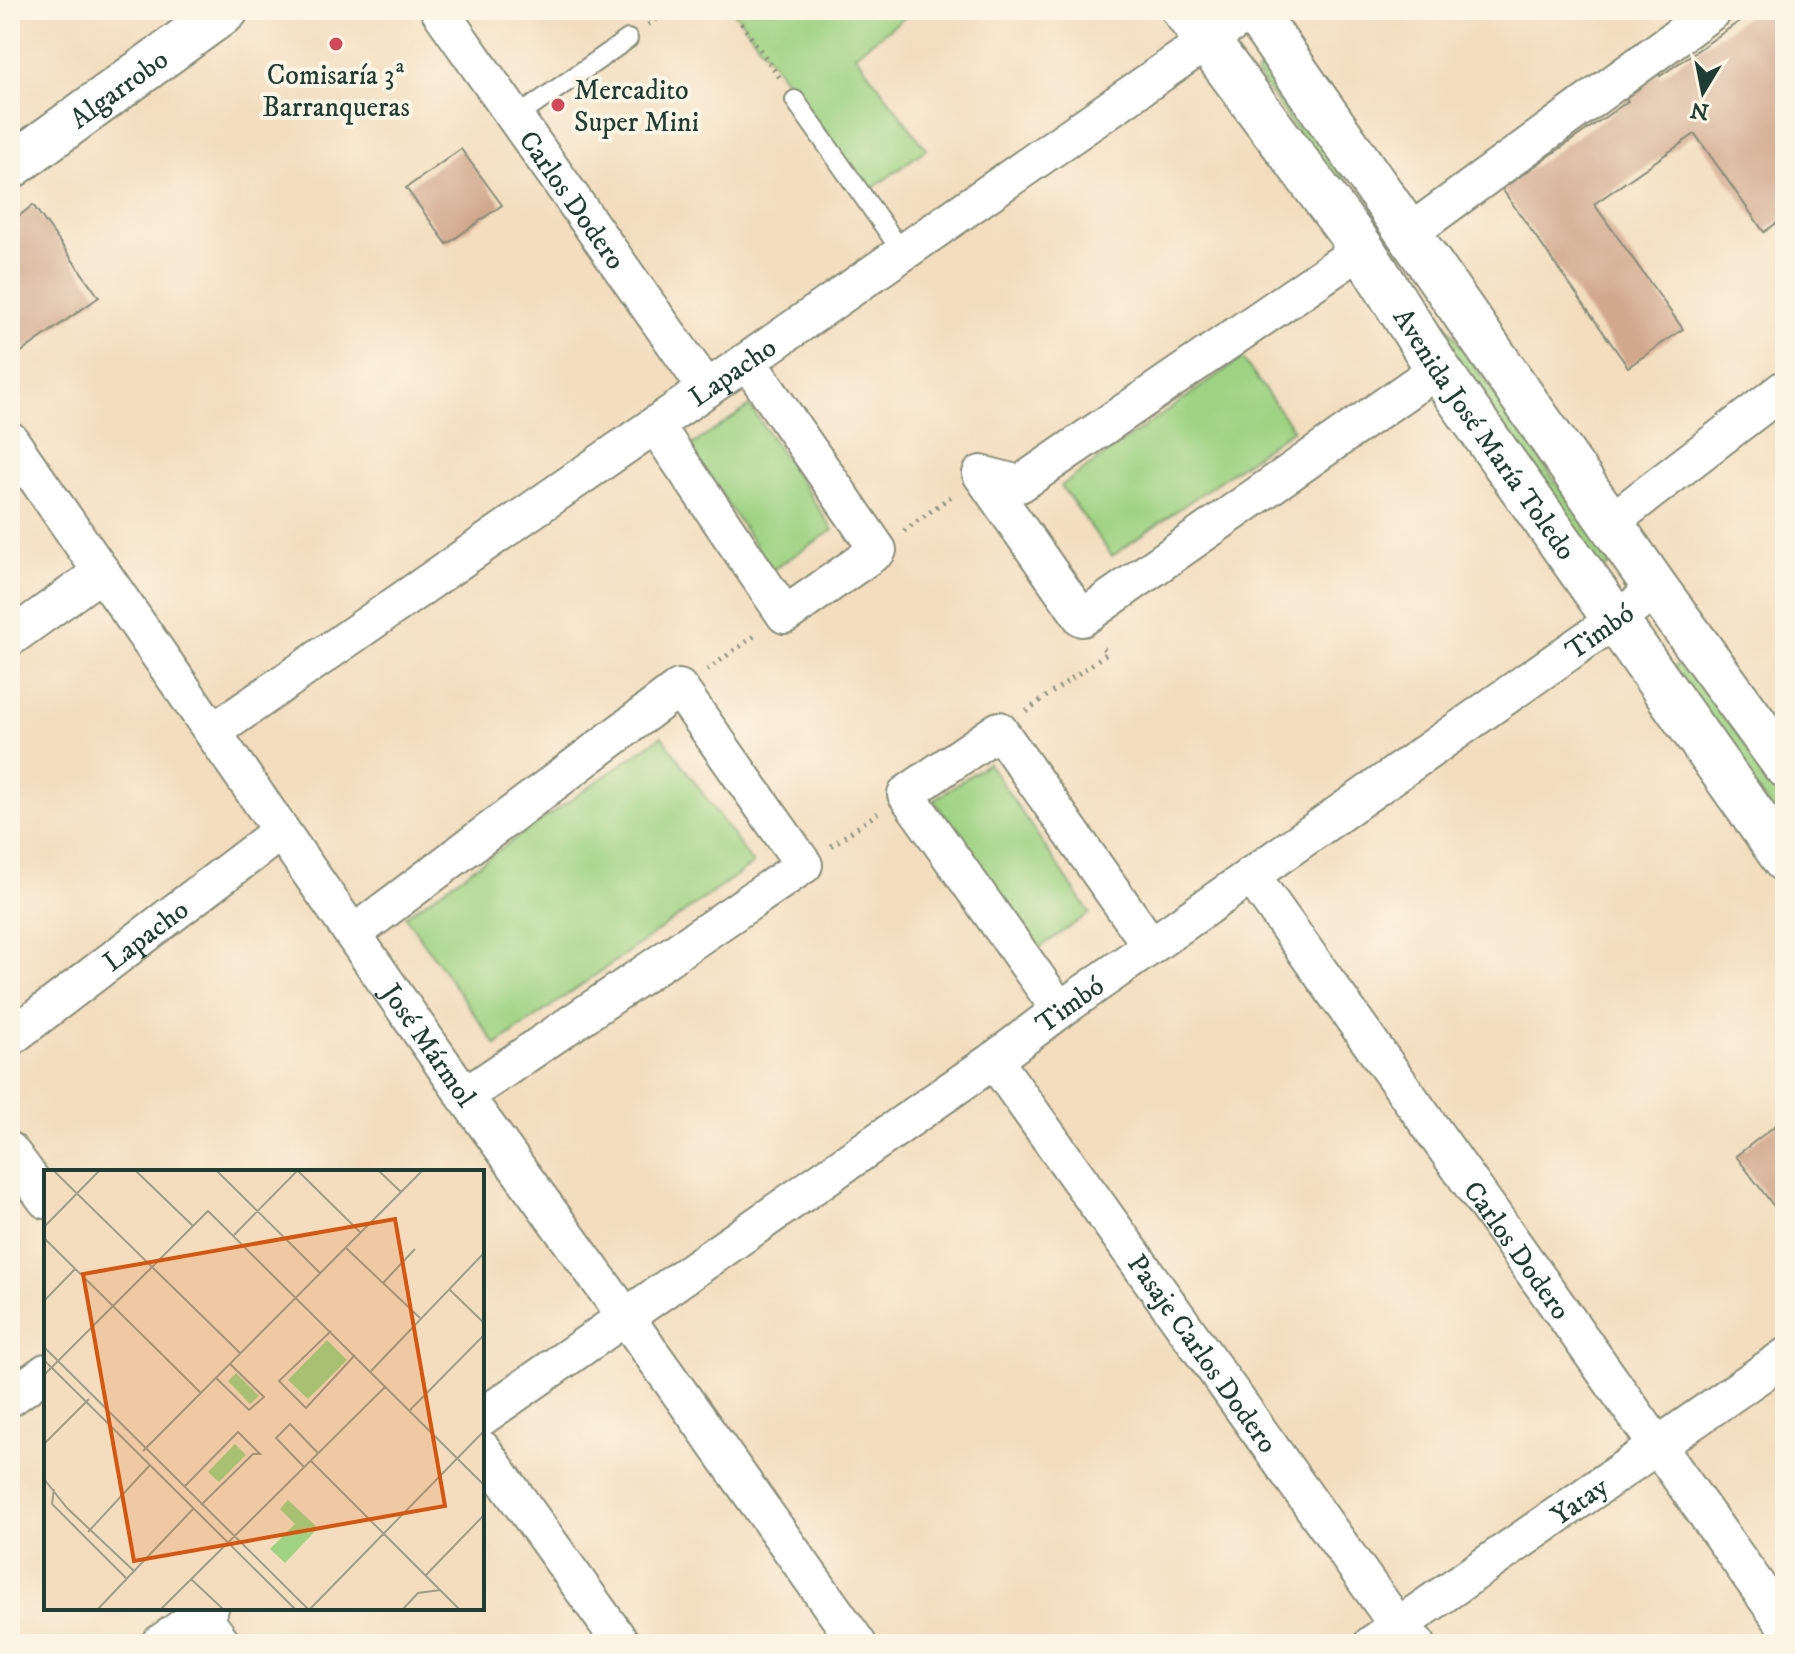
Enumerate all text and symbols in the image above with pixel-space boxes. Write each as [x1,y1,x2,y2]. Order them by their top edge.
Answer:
marker: Comisaría 3ª Barranqueras [327,35,345,53]
street label: Algarrobo [63,42,175,137]
north arrow [1663,52,1743,132]
place label: Comisaría 3ª Barranqueras [262,58,410,125]
place label: Mercadito Super Mini [574,73,699,140]
text: N [1689,95,1711,125]
marker: Mercadito Super Mini [549,96,567,114]
street label: Carlos Dodero [511,124,633,277]
street label: Avenida José María Toledo [1385,302,1583,567]
street label: Lapacho [682,330,783,415]
street label: Timbó [1559,596,1641,668]
street label: Lapacho [96,892,196,980]
street label: Timbó [1029,969,1111,1041]
street label: José Mármol [372,975,483,1115]
inset map [44,1170,484,1610]
street label: Carlos Dodero [1455,1174,1578,1327]
street label: Pasaje Carlos Dodero [1119,1248,1285,1460]
street label: Yatay [1544,1469,1616,1533]

